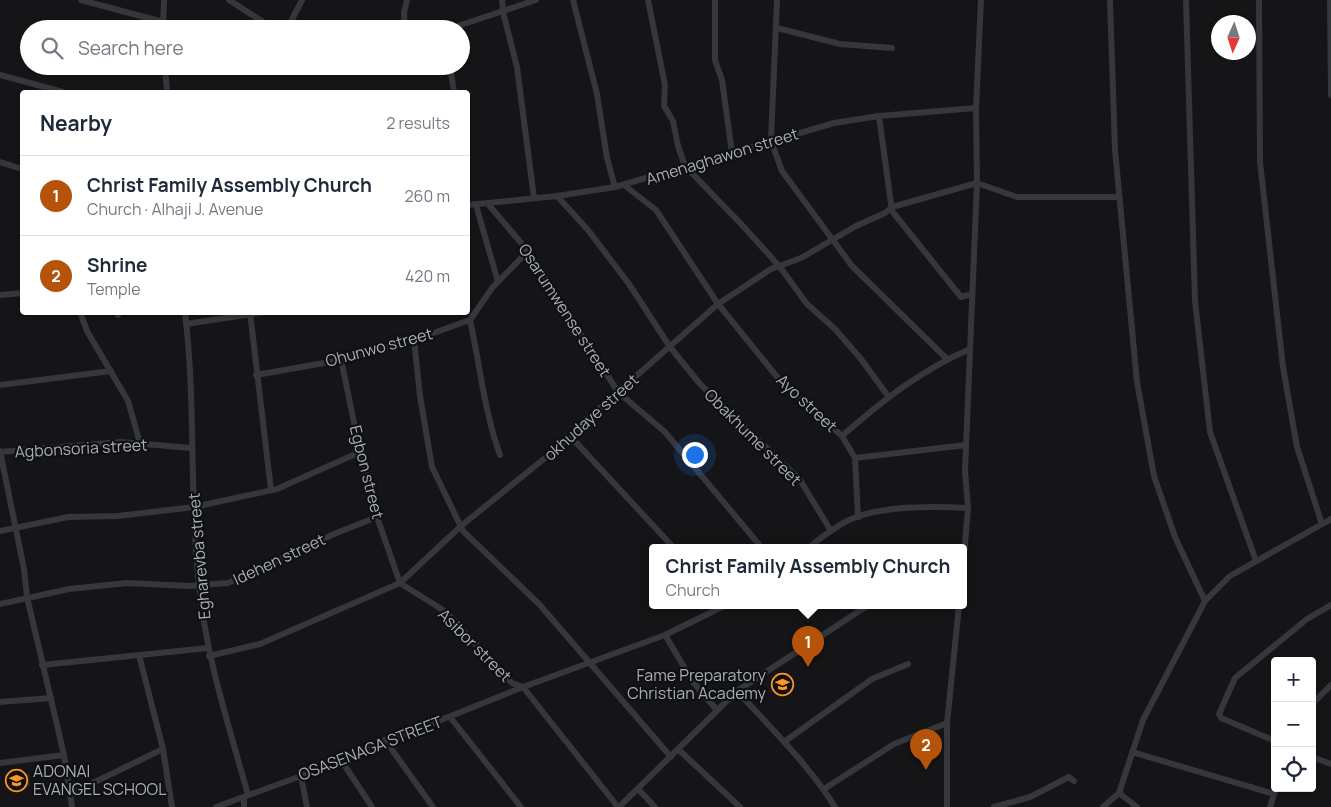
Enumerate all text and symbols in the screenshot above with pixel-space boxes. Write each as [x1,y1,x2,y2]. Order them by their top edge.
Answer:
north arrow [1211,15,1256,60]
search box [20,20,470,75]
icon: search [38,34,66,62]
text: Search here [78,35,184,61]
text: Nearby [40,109,112,137]
text: 2 results [386,112,450,134]
street label: Amenaghawon street [643,122,801,190]
text: Christ Family Assembly Church [87,172,372,198]
text: 1 [52,185,60,207]
text: 260 m [404,185,450,207]
text: Church · Alhaji J. Avenue [87,198,263,220]
street label: Osarumwense street [514,239,616,381]
text: Shrine [87,252,147,278]
text: 2 [51,265,61,287]
text: 420 m [405,265,450,287]
text: Temple [87,278,141,300]
street label: Ohunwo street [323,322,435,372]
street label: okhudaye street [539,369,643,465]
street label: Ayo street [772,369,842,437]
street label: Obakhume street [700,384,806,490]
street label: Egbon street [345,423,389,521]
street label: Agbonsoria street [14,434,148,462]
your location [682,442,708,468]
street label: Egharevba street [183,492,215,620]
street label: Idehen street [229,528,329,590]
popup [649,544,967,609]
text: Christ Family Assembly Church [666,553,950,579]
text: Church [666,579,720,601]
street label: Asibor street [433,603,517,687]
pin: 1 [792,626,824,667]
map controls [1271,657,1316,792]
button: + [1271,657,1316,702]
place label: Fame Preparatory Christian Academy [627,664,767,704]
school or university icon: Fame Preparatory Christian Academy [770,672,794,696]
button: − [1271,702,1316,747]
street label: OSASENAGA STREET [295,710,446,786]
pin: 2 [910,729,942,770]
button: locate [1271,747,1316,792]
place label: ADONAI EVANGEL SCHOOL [33,760,166,800]
school or university icon: ADONAI EVANGEL SCHOOL [5,768,29,792]

